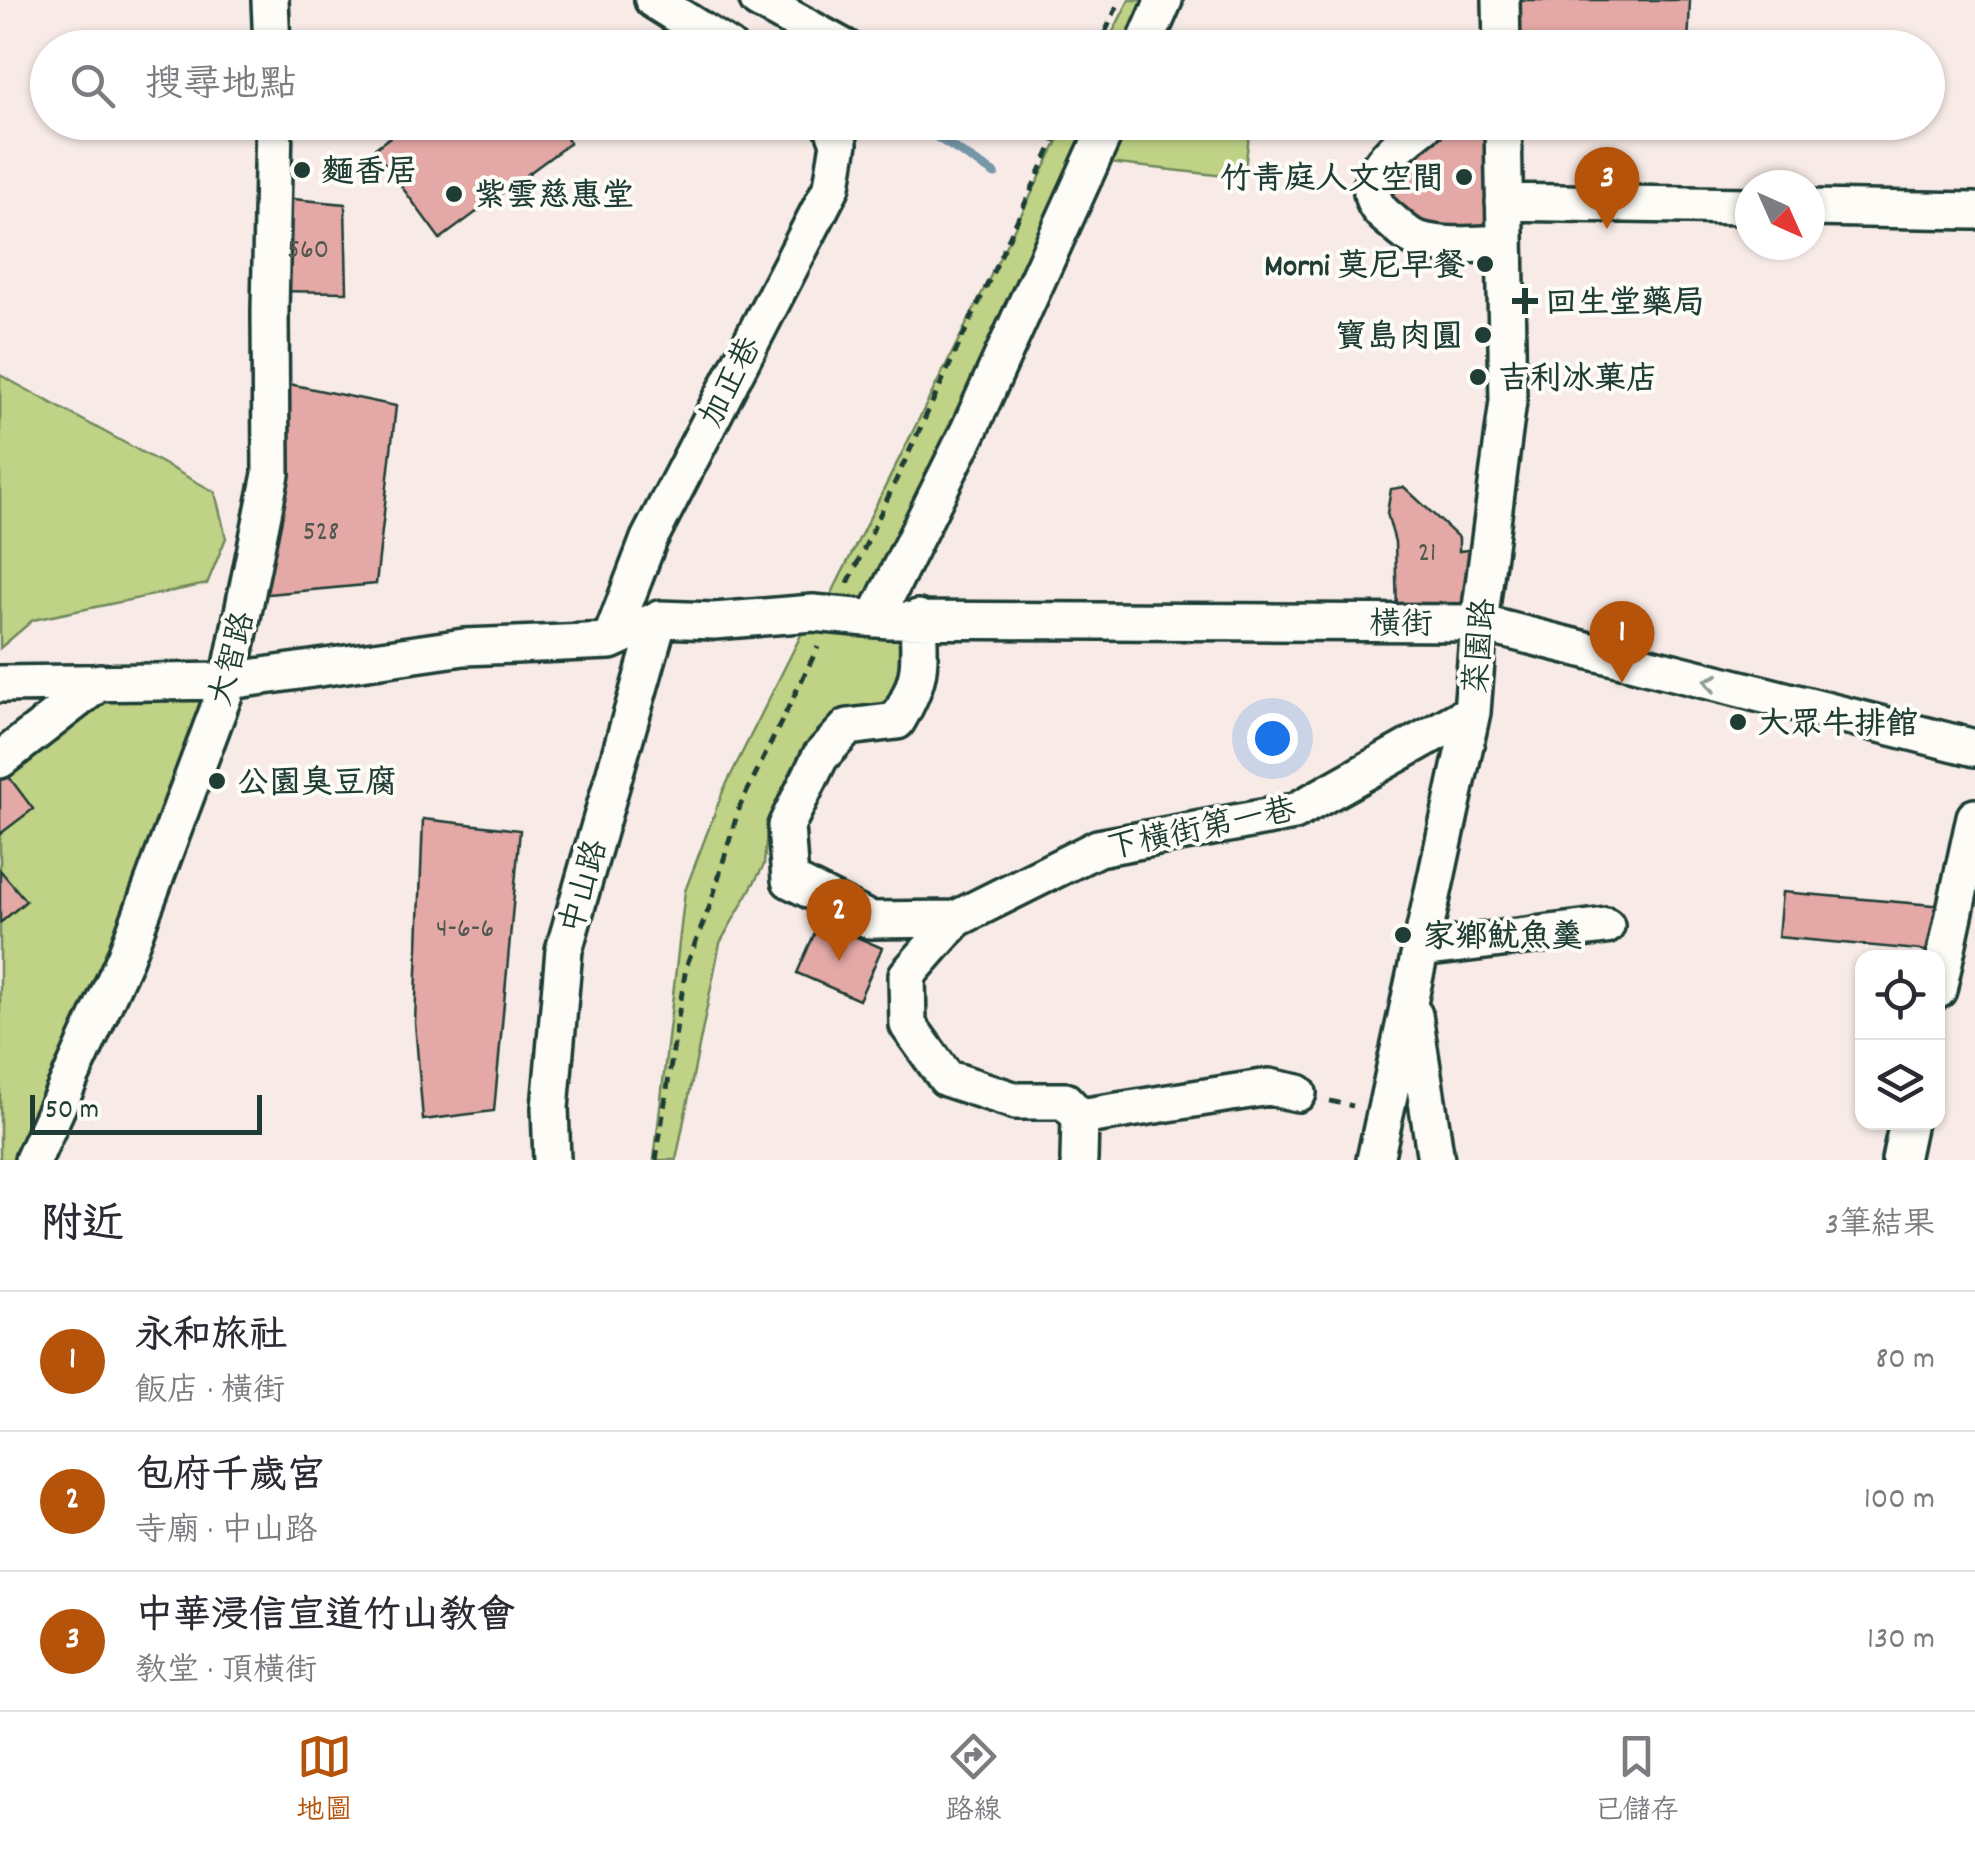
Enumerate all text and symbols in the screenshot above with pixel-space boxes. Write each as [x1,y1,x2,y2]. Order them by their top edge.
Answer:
search box [30,30,1945,140]
icon: search [65,58,120,113]
text: 搜尋地點 [145,60,297,115]
pin: 3 [1574,146,1640,229]
place label: 麵香居 [322,152,418,198]
marker: 麵香居 [291,159,313,181]
place label: 竹青庭人文空間 [1220,159,1444,205]
marker: 竹青庭人文空間 [1453,166,1475,188]
north arrow [1735,170,1825,260]
place label: 紫雲慈惠堂 [474,176,634,222]
marker: 紫雲慈惠堂 [443,183,465,205]
house number: 560 [287,232,329,272]
place label: Morni 莫尼早餐 [1264,246,1465,292]
marker: Morni 莫尼早餐 [1474,253,1496,275]
place label: 回生堂藥局 [1545,283,1705,329]
marker: 回生堂藥局 [1514,290,1536,312]
place label: 寶島肉圓 [1335,317,1463,363]
marker: 寶島肉圓 [1472,324,1494,346]
street label: 加正巷 [691,330,776,436]
place label: 吉利冰菓店 [1498,359,1658,405]
marker: 吉利冰菓店 [1467,366,1489,388]
house number: 528 [303,514,339,554]
house number: 21 [1418,535,1436,575]
street label: 菜園路 [1456,597,1510,696]
pin: 1 [1590,600,1654,683]
street label: 橫街 [1369,604,1433,650]
street label: 大智路 [200,607,269,712]
one-way arrow [1703,672,1720,693]
place label: 大眾牛排館 [1758,704,1918,750]
marker: 大眾牛排館 [1727,711,1749,733]
your location [1247,713,1298,764]
place label: 公園臭豆腐 [237,763,397,809]
marker: 公園臭豆腐 [206,770,228,792]
street label: 下橫街第一巷 [1103,789,1301,874]
street label: 中山路 [551,835,622,940]
pin: 2 [806,878,872,961]
house number: 4-6-6 [436,911,494,951]
place label: 家鄉魷魚羹 [1423,917,1583,963]
marker: 家鄉魷魚羹 [1392,924,1414,946]
map controls [1855,950,1945,1130]
button: locate [1855,950,1945,1040]
button: layers [1855,1040,1945,1130]
scale bar [30,1090,262,1134]
text: 50 m [45,1092,99,1132]
text: 附近 [40,1198,124,1258]
text: 3筆結果 [1825,1204,1935,1250]
text: 永和旅社 [135,1311,287,1366]
text: 1 [69,1338,76,1384]
text: 80 m [1875,1338,1935,1384]
text: 飯店 · 橫街 [135,1370,285,1416]
text: 包府千歲宮 [135,1451,325,1506]
text: 2 [66,1478,79,1524]
text: 100 m [1864,1478,1935,1524]
text: 寺廟 · 中山路 [135,1510,317,1556]
text: 中華浸信宣道竹山教會 [135,1591,515,1646]
text: 3 [65,1618,80,1664]
text: 130 m [1867,1618,1935,1664]
text: 教堂 · 頂橫街 [135,1650,317,1696]
tab: 地圖 [296,1729,353,1833]
tab: 路線 [945,1729,1002,1833]
tab: 已儲存 [1594,1729,1679,1833]

